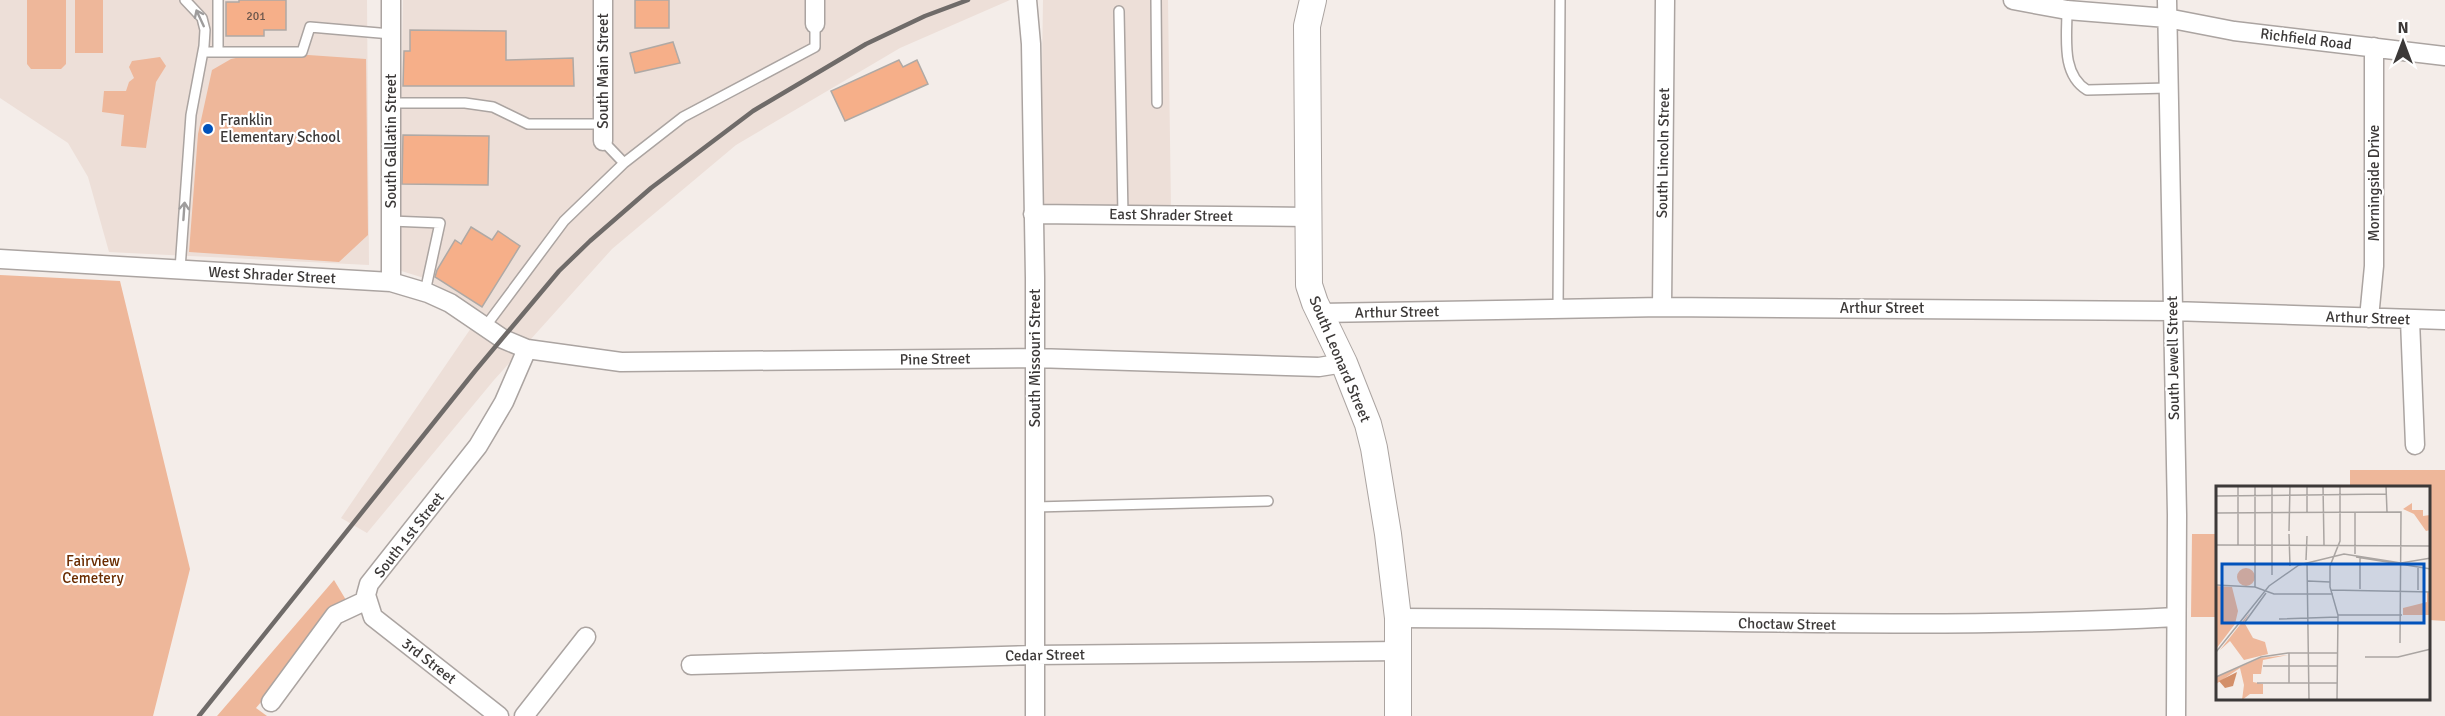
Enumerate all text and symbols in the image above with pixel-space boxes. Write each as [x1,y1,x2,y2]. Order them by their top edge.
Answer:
house number: 201 [246,9,266,24]
one-way arrow [194,10,205,28]
north arrow [2373,12,2433,72]
street label: South Main Street [594,13,612,129]
text: N [2397,18,2409,38]
street label: Richfield Road [2259,24,2353,54]
street label: South Gallatin Street [382,74,400,208]
street label: South Lincoln Street [1653,88,1673,218]
place label: Franklin Elementary School [220,111,341,146]
marker: Franklin Elementary School [201,122,215,136]
street label: Morningside Drive [2365,125,2383,241]
one-way arrow [179,201,190,221]
street label: East Shrader Street [1109,205,1233,225]
street label: West Shrader Street [208,263,336,287]
street label: South Missouri Street [1026,289,1044,427]
street label: South Leonard Street [1305,293,1375,425]
street label: South Jewell Street [2163,296,2183,420]
street label: Arthur Street [1840,299,1924,317]
street label: Arthur Street [1355,302,1439,322]
street label: Arthur Street [2325,308,2411,328]
street label: Pine Street [900,349,970,369]
inset map [2216,486,2430,701]
street label: South 1st Street [370,489,448,581]
park label: Fairview Cemetery [62,552,124,587]
street label: Choctaw Street [1738,614,1836,634]
street label: 3rd Street [398,634,460,688]
street label: Cedar Street [1005,645,1085,665]

